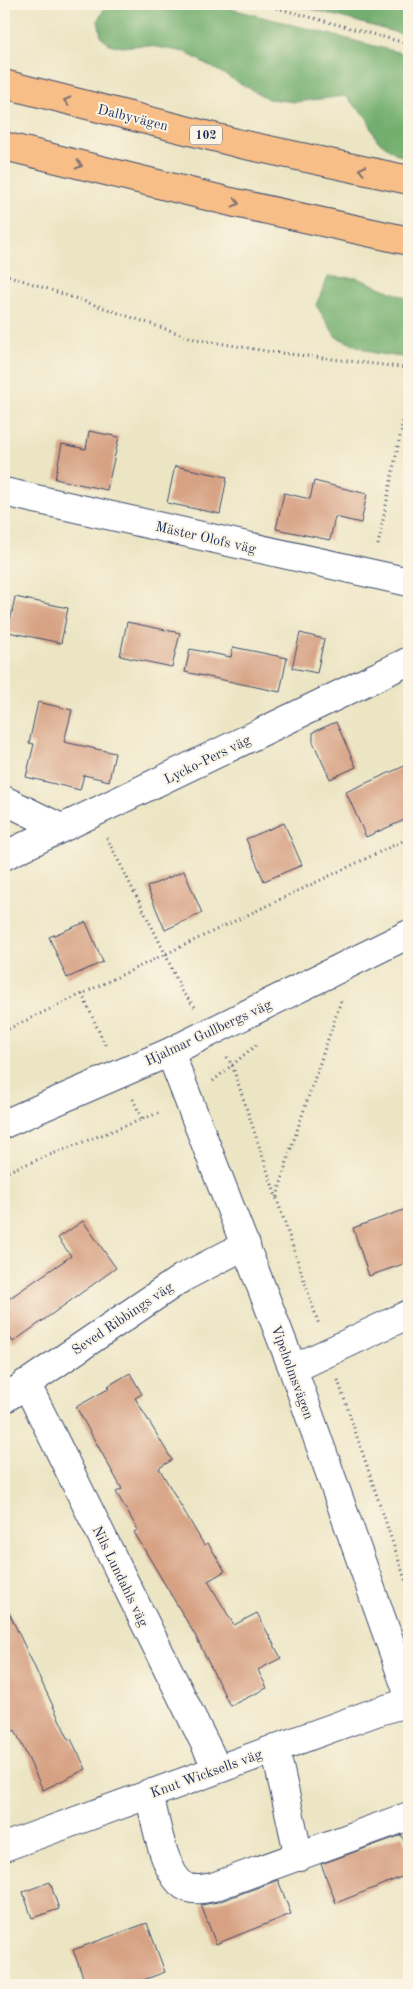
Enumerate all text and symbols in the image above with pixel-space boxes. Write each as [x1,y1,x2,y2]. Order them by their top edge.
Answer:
one-way arrow [63,96,72,107]
street label: Dalbyvägen [96,102,170,134]
road number: 102 [190,126,222,144]
one-way arrow [74,159,83,170]
one-way arrow [357,165,366,175]
one-way arrow [232,198,241,208]
street label: Mäster Olofs väg [154,520,258,556]
street label: Lycko-Pers väg [162,733,253,787]
street label: Hjalmar Gullbergs väg [143,997,274,1068]
street label: Seved Ribbings väg [70,1280,176,1358]
street label: Vipeholmsvägen [269,1323,316,1422]
street label: Nils Lundahls väg [90,1524,151,1629]
street label: Knut Wicksells väg [149,1747,265,1801]

